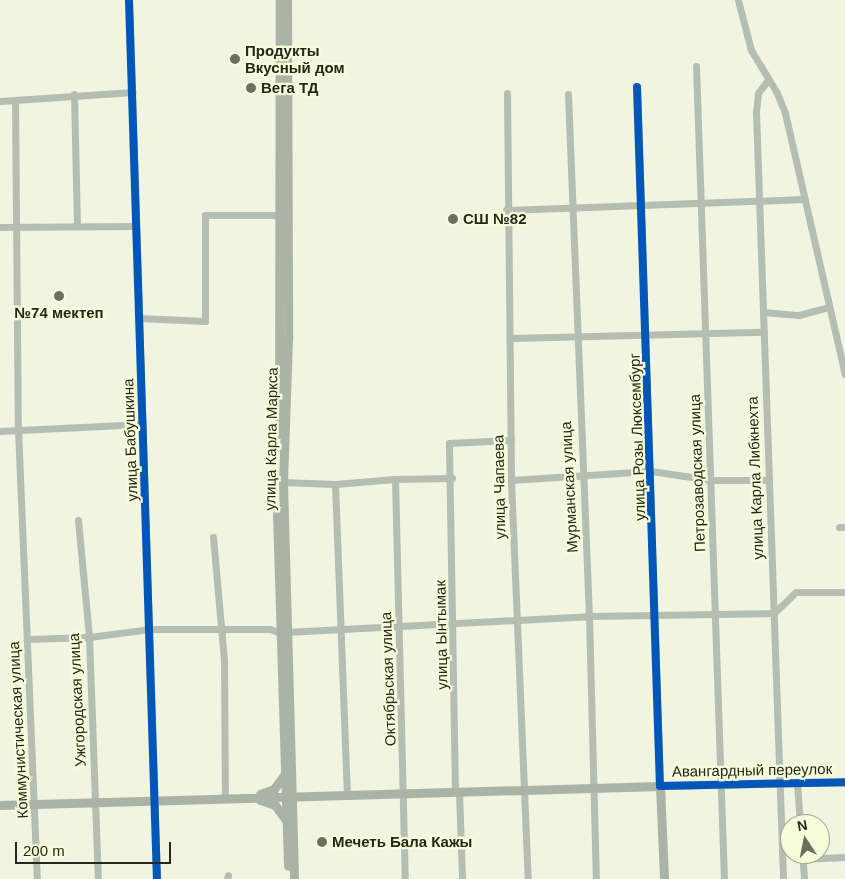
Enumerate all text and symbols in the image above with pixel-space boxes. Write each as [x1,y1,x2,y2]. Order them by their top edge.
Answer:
place label: Продукты Вкусный дом [245,41,344,76]
marker: Продукты Вкусный дом [229,53,241,65]
place label: Вега ТД [261,79,318,97]
marker: Вега ТД [245,82,257,94]
place label: СШ №82 [463,210,526,228]
marker: СШ №82 [447,213,459,225]
marker: №74 мектеп [53,290,65,302]
place label: №74 мектеп [14,304,104,322]
street label: улица Розы Люксембург [625,353,649,521]
street label: улица Карла Маркса [261,367,281,511]
street label: улица Бабушкина [119,378,141,502]
street label: Петрозаводская улица [685,394,709,552]
street label: улица Карла Либкнехта [743,396,767,560]
street label: Мурманская улица [557,421,581,553]
street label: улица Чапаева [489,435,509,539]
street label: улица Ынтымак [431,580,451,690]
street label: Октябрьская улица [377,612,399,746]
street label: Ужгородская улица [65,633,89,767]
street label: Коммунистическая улица [4,641,32,819]
street label: Авангардный переулок [672,760,832,780]
north arrow [780,814,830,864]
text: N [796,816,809,834]
scale bar [18,832,174,864]
place label: Мечеть Бала Кажы [332,833,472,851]
marker: Мечеть Бала Кажы [316,836,328,848]
text: 200 m [23,842,65,859]

